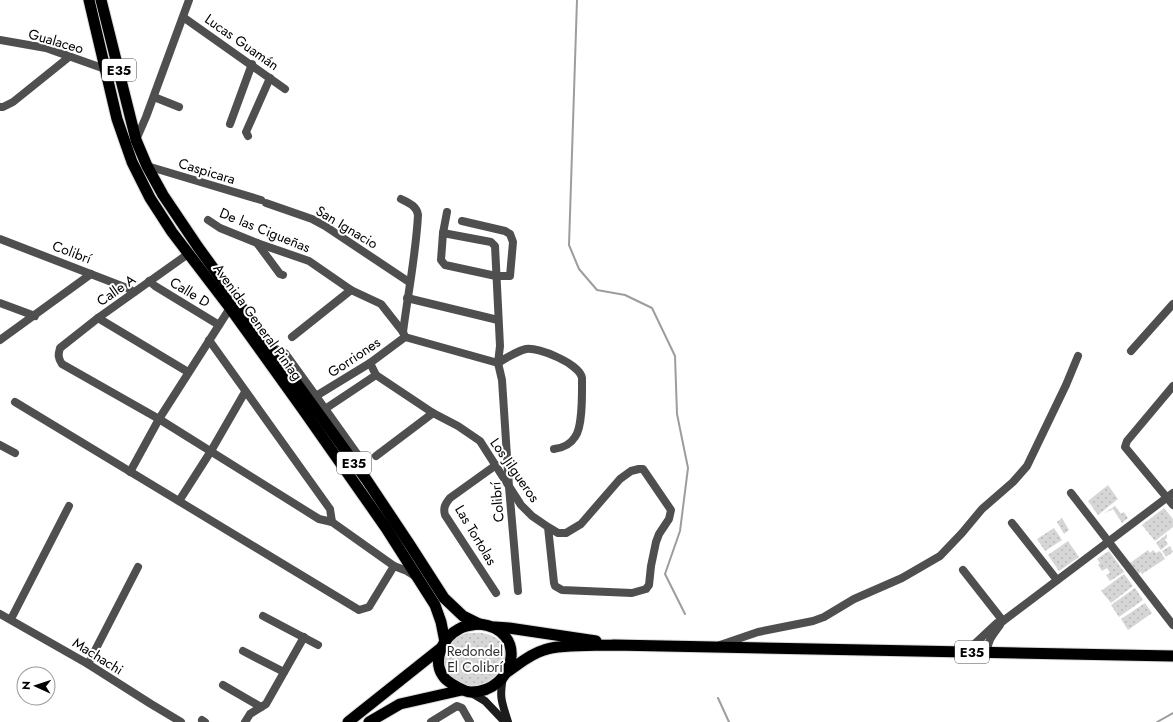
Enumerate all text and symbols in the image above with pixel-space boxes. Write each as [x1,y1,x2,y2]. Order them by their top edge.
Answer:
street label: Lucas Guamán [201,9,283,75]
street label: Gualaceo [26,24,86,58]
road number: E35 [102,59,136,81]
street label: Caspicara [176,153,238,189]
street label: San Ignacio [312,201,382,254]
street label: De las Cigueñas [217,203,314,257]
street label: Colibrí [49,235,96,269]
street label: Avenida General Pintag [209,260,307,384]
street label: Calle A [92,269,140,311]
street label: Calle D [166,272,214,312]
street label: Gorriones [324,332,385,382]
street label: Los Jilgueros [485,434,545,507]
road number: E35 [337,452,371,474]
street label: Colibrí [485,480,509,523]
street label: Las Tortolas [450,501,502,569]
street label: Machachi [69,633,127,679]
park label: Redondel El Colibrí [447,641,504,677]
road number: E35 [955,641,989,663]
north arrow [16,666,56,706]
text: N [18,681,34,690]

